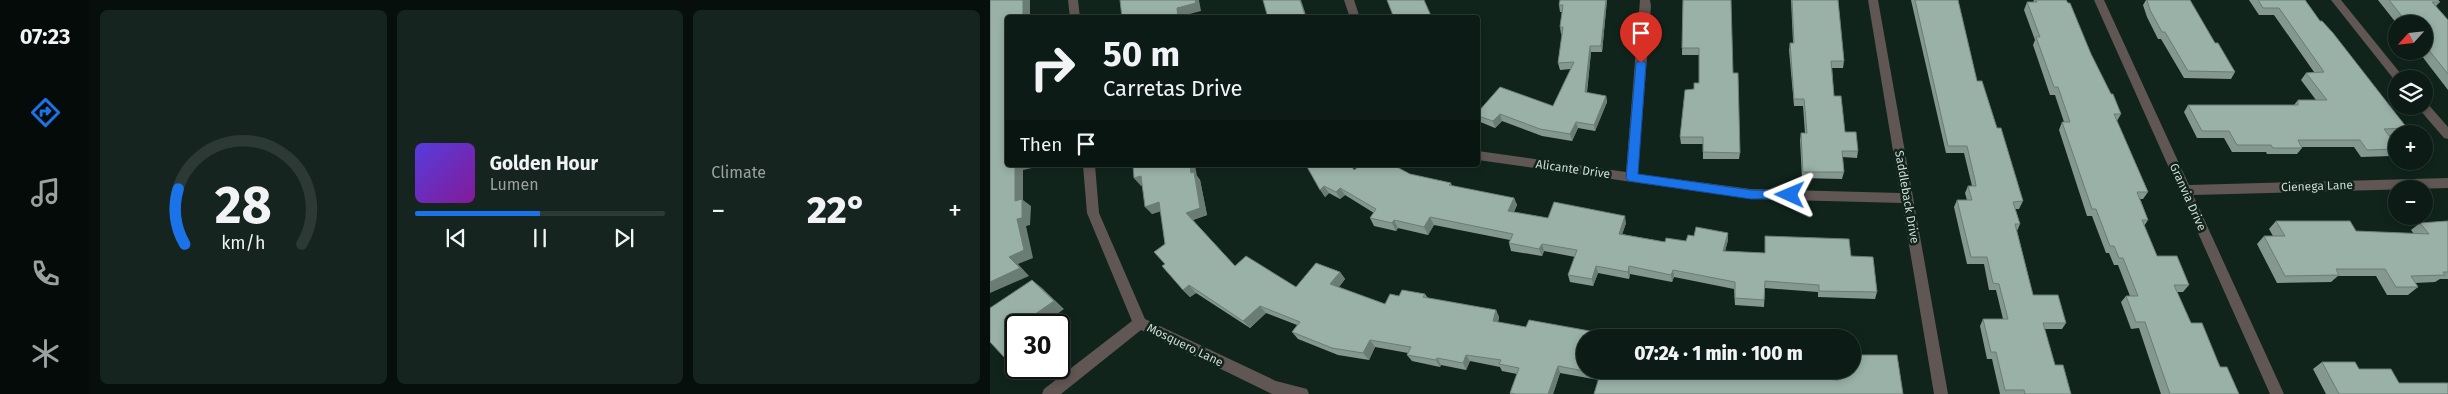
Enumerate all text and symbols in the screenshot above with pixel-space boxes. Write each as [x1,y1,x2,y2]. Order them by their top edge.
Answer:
pin [1620,12,1662,63]
north arrow [2388,15,2432,60]
map controls [2388,15,2433,225]
icon: arrive [1627,19,1655,47]
text: 07:23 [20,23,70,50]
text: 50 m [1103,33,1180,75]
icon: right [1020,35,1085,100]
button: layers [2388,70,2433,115]
text: Carretas Drive [1103,75,1243,102]
icon: directions [28,95,63,130]
button: + [2388,125,2433,170]
icon: arrive [1072,130,1100,158]
text: Then [1020,133,1062,156]
street label: Saddleback Drive [1892,149,1922,245]
text: Golden Hour [490,152,598,175]
street label: Alicante Drive [1535,157,1611,181]
street label: Granvia Drive [2167,161,2209,233]
text: Climate [711,163,766,182]
position arrow [1763,168,1815,220]
text: 28 [215,174,272,237]
icon: music [28,175,63,210]
text: Lumen [490,175,539,194]
street label: Cienega Lane [2281,178,2353,194]
button: − [2388,180,2433,225]
text: 22° [807,187,866,233]
text: − [711,194,725,227]
text: + [948,194,962,227]
icon: previous [442,224,470,252]
icon: pause [526,224,554,252]
icon: next [610,224,638,252]
text: km/h [221,232,265,254]
icon: phone [28,256,63,291]
speed limit sign: 30 [1005,314,1070,379]
street label: Mosquero Lane [1145,320,1225,370]
icon: climate [28,336,63,371]
text: 07:24 · 1 min · 100 m [1634,342,1803,365]

